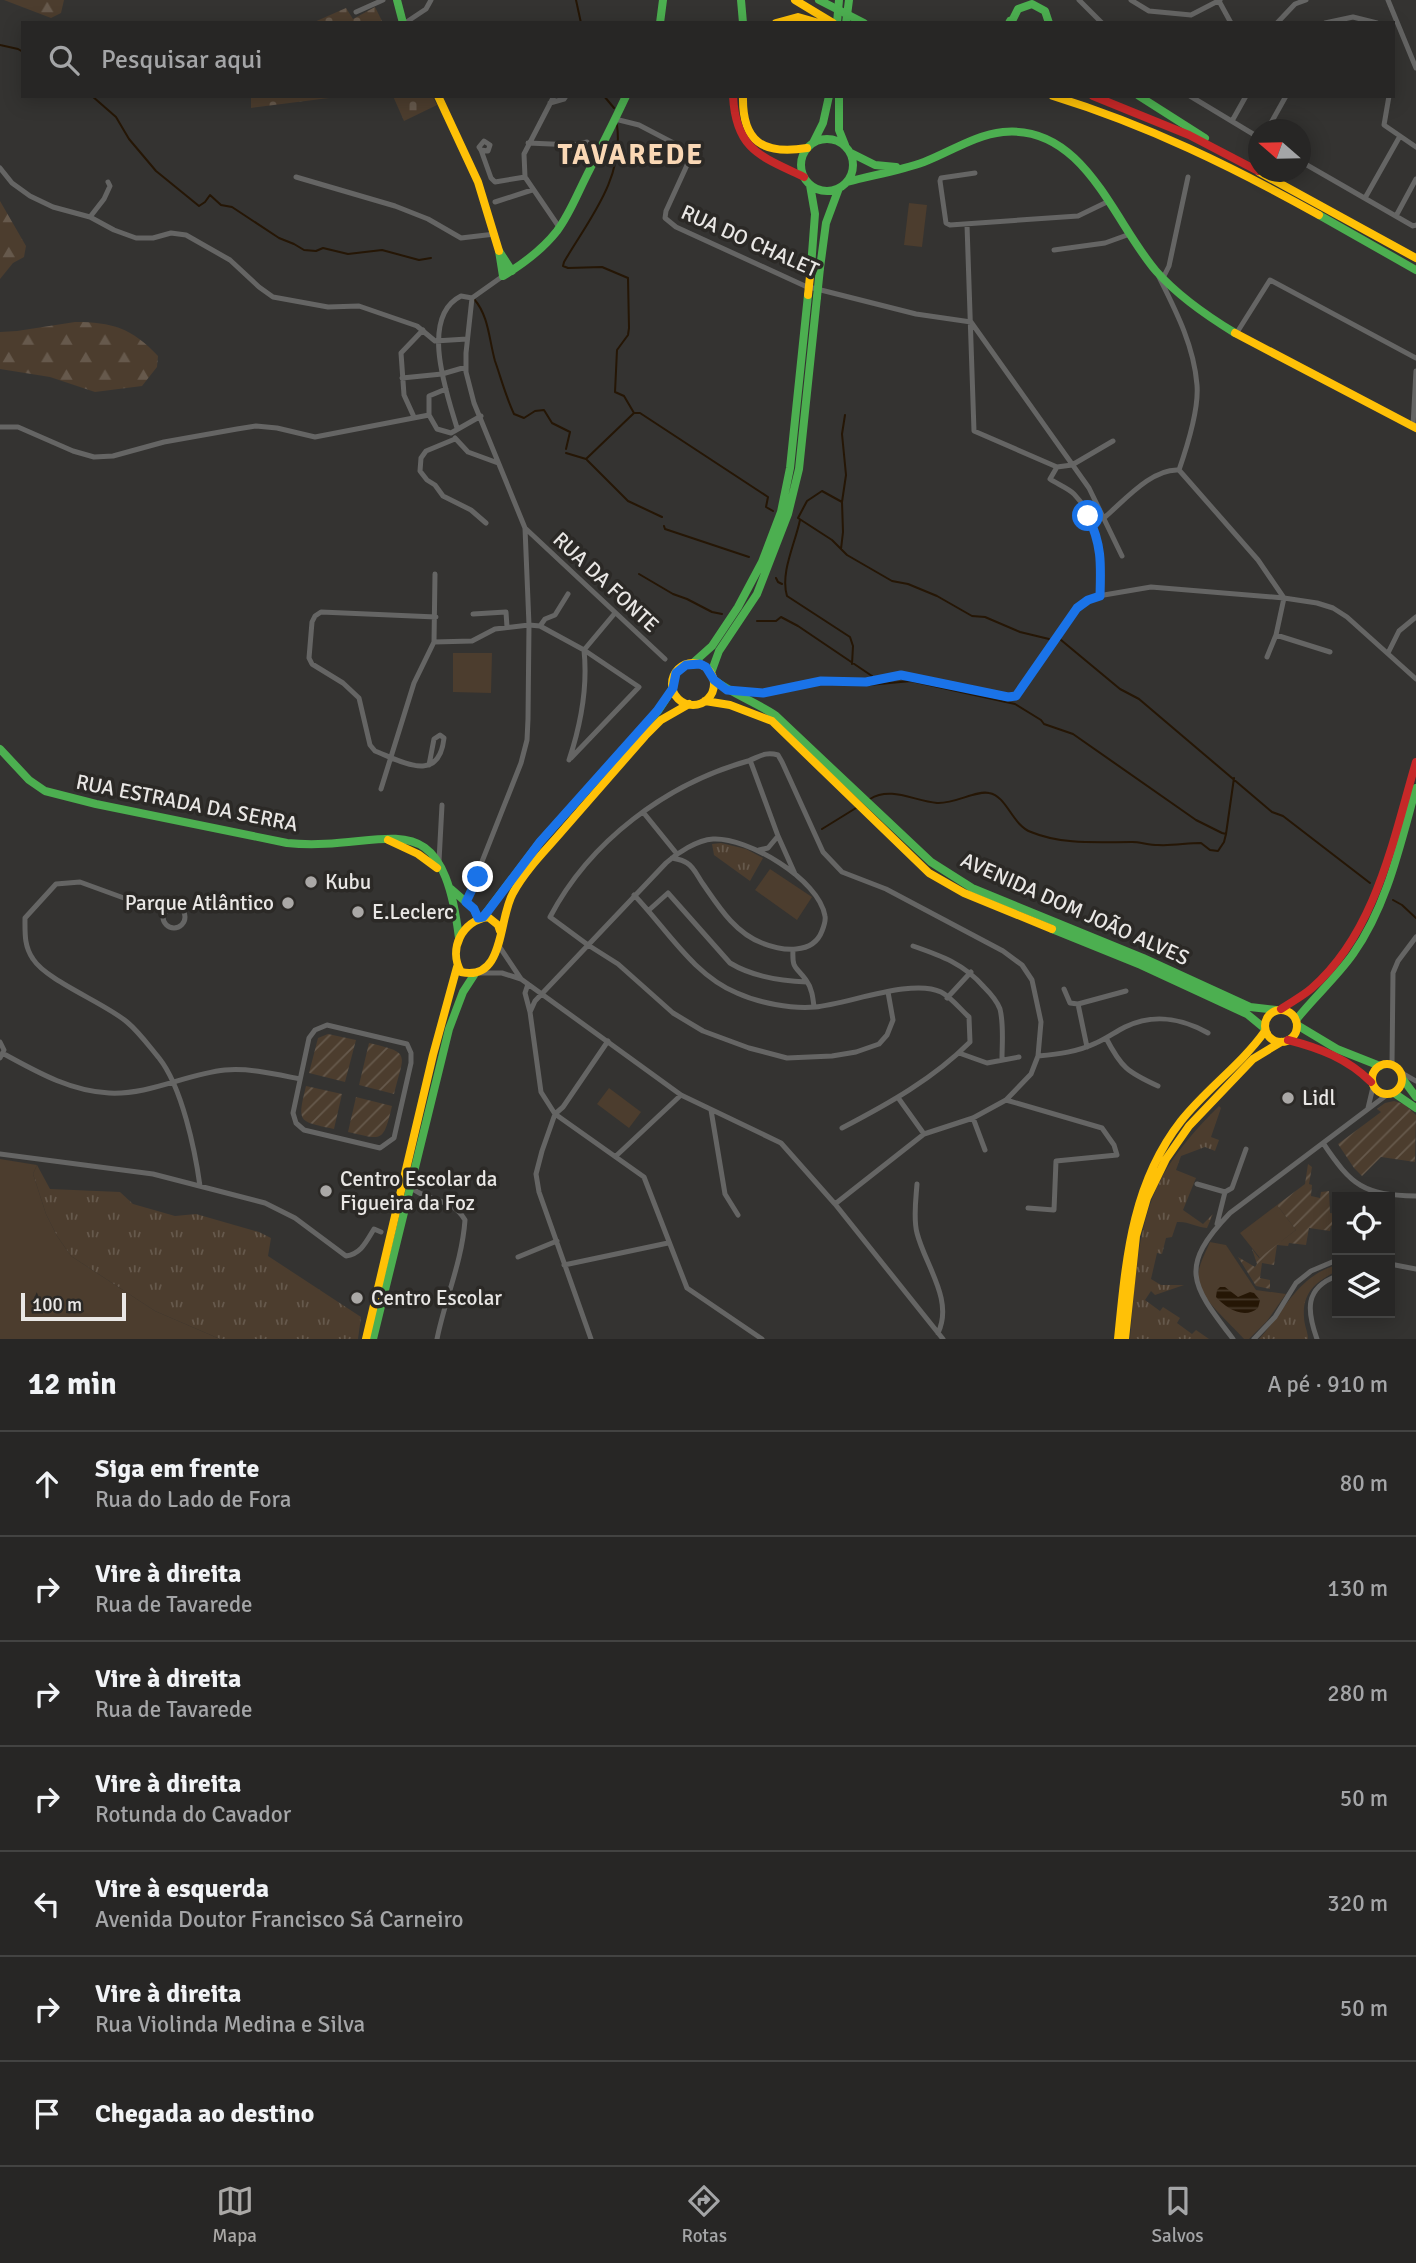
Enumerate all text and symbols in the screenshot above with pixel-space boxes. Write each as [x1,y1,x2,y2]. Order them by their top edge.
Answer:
search box [21,21,1395,98]
icon: search [45,41,83,79]
text: Pesquisar aqui [101,44,262,76]
north arrow [1248,119,1311,182]
district label: TAVAREDE [558,138,704,172]
street label: RUA DO CHALET [677,199,824,283]
route start [1072,500,1103,531]
street label: RUA DA FONTE [548,526,664,638]
street label: RUA ESTRADA DA SERRA [74,769,300,837]
street label: AVENIDA DOM JOÃO ALVES [957,847,1193,971]
route end [462,861,493,892]
place label: Kubu [325,869,371,895]
marker: Kubu [303,874,319,890]
place label: Parque Atlântico [125,890,274,916]
marker: Parque Atlântico [280,895,296,911]
place label: E.Leclerc [372,899,454,925]
marker: E.Leclerc [350,904,366,920]
place label: Lidl [1302,1085,1336,1111]
marker: Lidl [1280,1090,1296,1106]
place label: Centro Escolar da Figueira da Foz [340,1166,497,1216]
marker: Centro Escolar da Figueira da Foz [318,1183,334,1199]
map controls [1332,1192,1395,1318]
button: locate [1332,1192,1395,1255]
button: layers [1332,1255,1395,1318]
place label: Centro Escolar [371,1285,502,1311]
scale bar [21,1290,126,1322]
marker: Centro Escolar [349,1290,365,1306]
text: 100 m [32,1293,82,1317]
text: 12 min [28,1366,117,1403]
text: A pé · 910 m [1267,1370,1388,1399]
text: Siga em frente [95,1453,259,1485]
icon: ahead [28,1465,66,1503]
text: 80 m [1340,1469,1388,1498]
text: Rua do Lado de Fora [95,1485,291,1514]
text: Vire à direita [95,1558,241,1590]
icon: right [28,1570,66,1608]
text: 130 m [1327,1574,1388,1603]
text: Rua de Tavarede [95,1590,253,1619]
text: Vire à direita [95,1663,241,1695]
icon: right [28,1675,66,1713]
text: 280 m [1327,1679,1388,1708]
text: Rua de Tavarede [95,1695,253,1724]
text: Vire à direita [95,1768,241,1800]
icon: right [28,1780,66,1818]
text: 50 m [1340,1784,1388,1813]
text: Rotunda do Cavador [95,1800,291,1829]
text: Vire à esquerda [95,1873,269,1905]
icon: left [28,1885,66,1923]
text: 320 m [1327,1889,1388,1918]
text: Avenida Doutor Francisco Sá Carneiro [95,1905,464,1934]
text: Vire à direita [95,1978,241,2010]
icon: right [28,1990,66,2028]
text: 50 m [1340,1994,1388,2023]
text: Rua Violinda Medina e Silva [95,2010,365,2039]
icon: arrive [28,2095,66,2133]
text: Chegada ao destino [95,2098,314,2130]
tab: Mapa [212,2182,257,2248]
tab: Rotas [682,2182,727,2248]
tab: Salvos [1152,2182,1204,2248]

